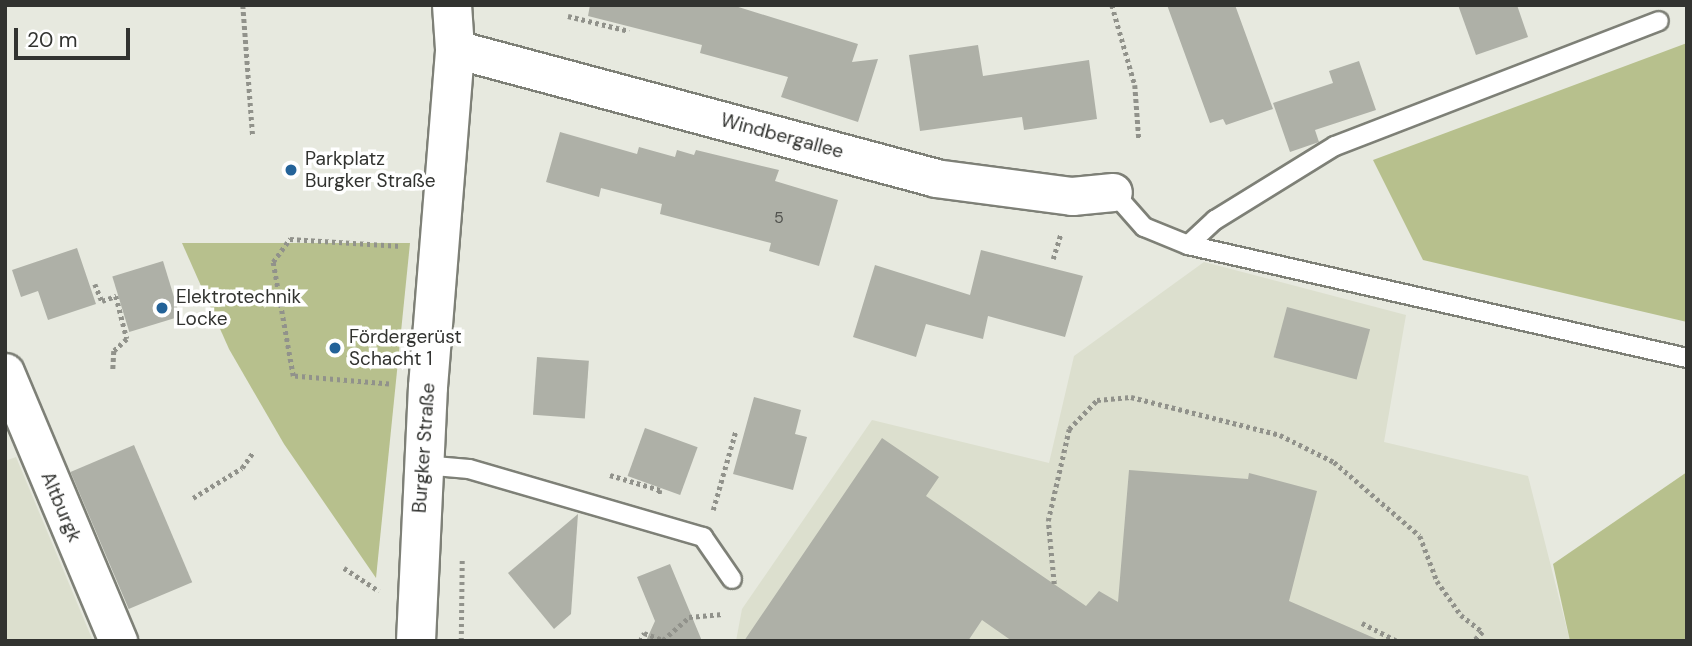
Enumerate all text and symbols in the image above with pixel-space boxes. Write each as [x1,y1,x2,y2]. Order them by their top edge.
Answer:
scale bar [18,14,133,58]
text: 20 m [27,26,78,54]
street label: Windbergallee [718,109,846,163]
place label: Parkplatz Burgker Straße [305,148,435,192]
marker: Parkplatz Burgker Straße [283,162,299,178]
house number: 5 [774,208,784,228]
place label: Elektrotechnik Locke [176,286,301,330]
marker: Elektrotechnik Locke [154,300,170,316]
place label: Fördergerüst Schacht 1 [349,326,462,370]
marker: Fördergerüst Schacht 1 [327,340,343,356]
street label: Burgker Straße [408,382,440,514]
street label: Altburgk [36,468,86,546]

